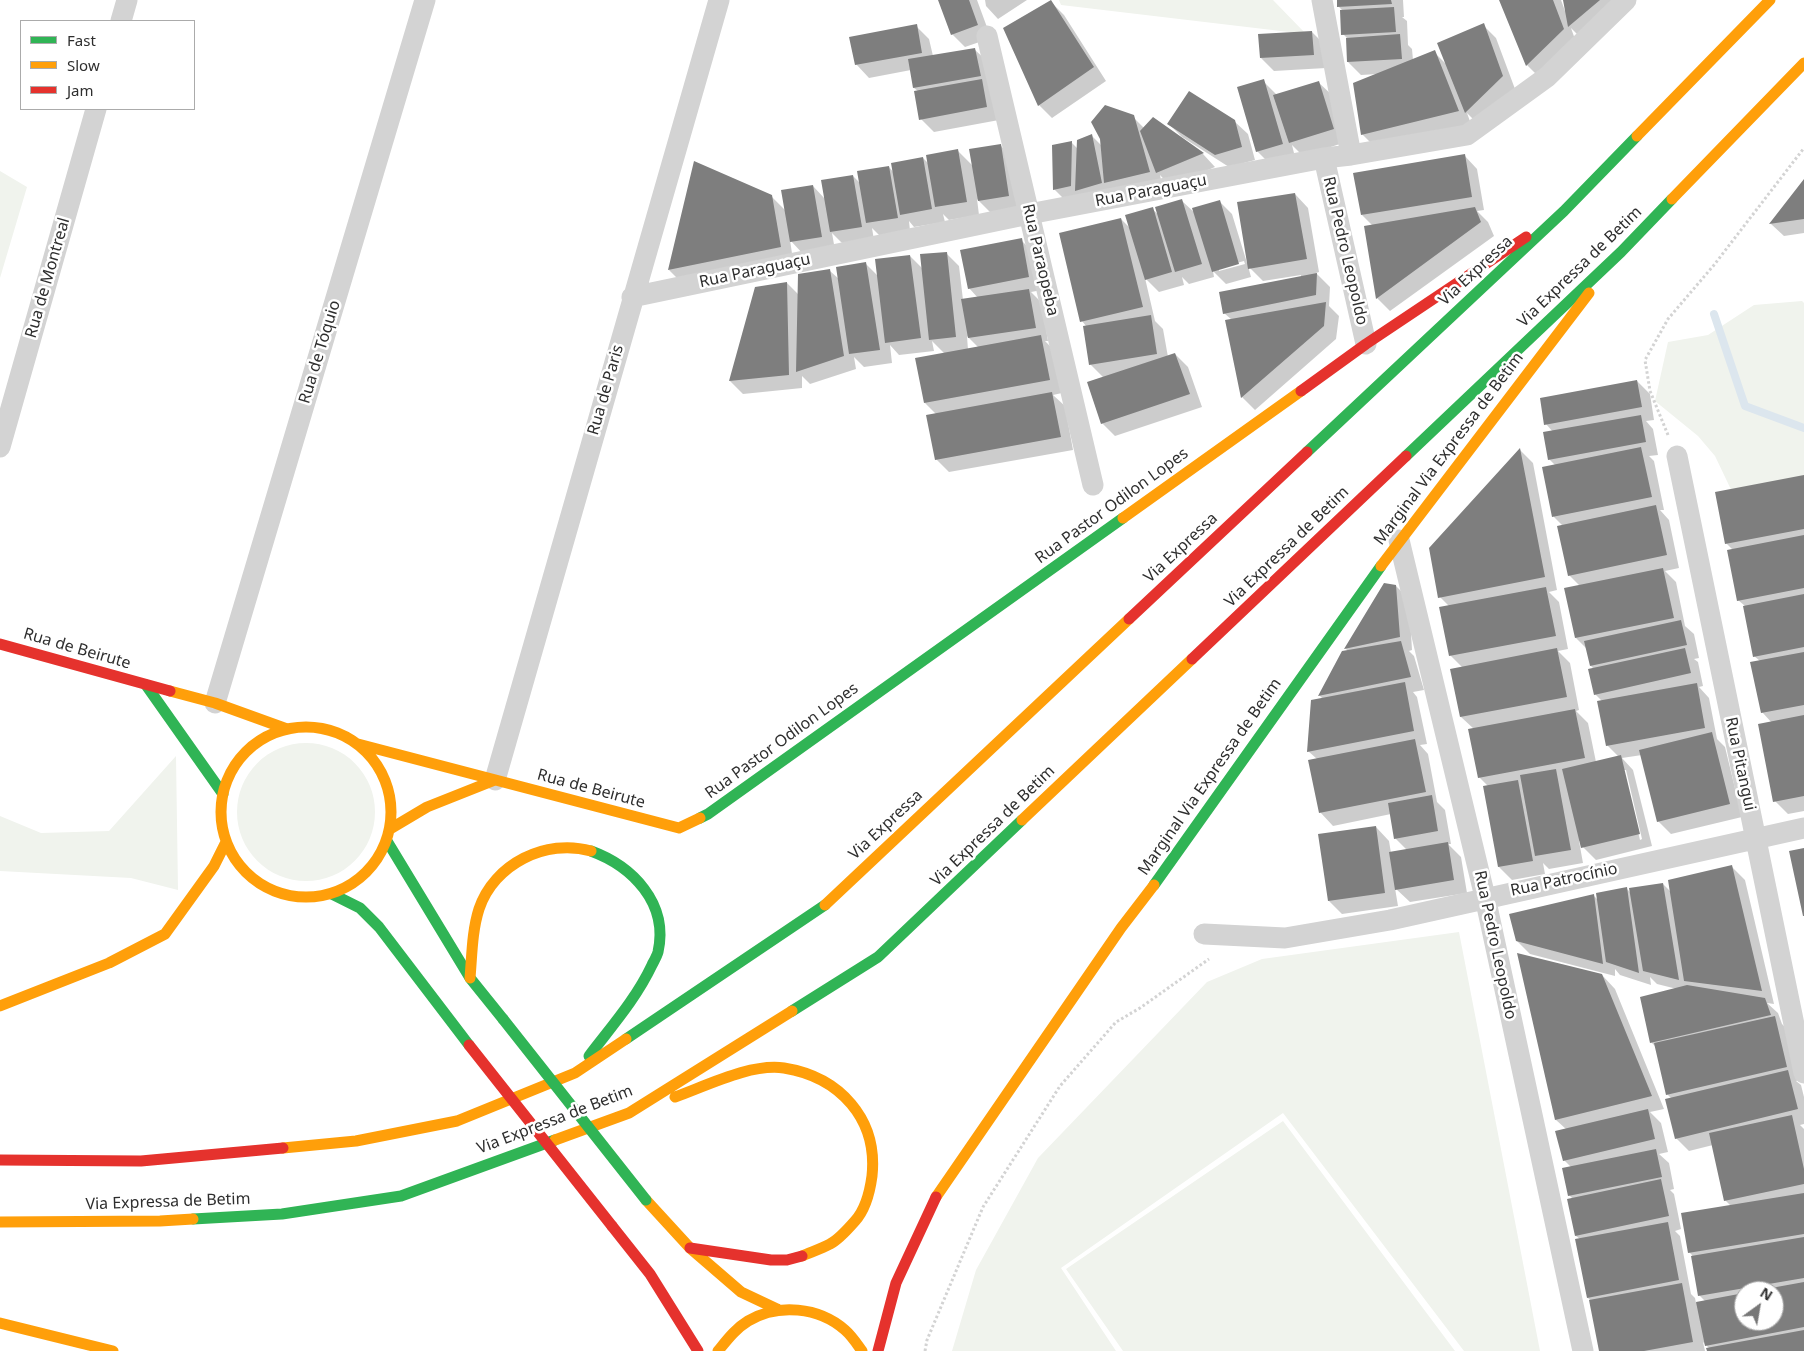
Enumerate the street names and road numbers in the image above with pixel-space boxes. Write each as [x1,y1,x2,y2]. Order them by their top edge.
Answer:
street label: Rua Paraguaçu [1094,171,1208,211]
street label: Rua Pedro Leopoldo [1319,175,1371,327]
street label: Rua Paraopeba [1018,202,1062,318]
street label: Via Expressa de Betim [1514,203,1646,331]
street label: Rua de Montreal [22,216,74,340]
street label: Via Expressa [1435,232,1517,310]
street label: Rua Paraguaçu [698,250,812,292]
street label: Rua de Tóquio [295,298,345,406]
street label: Rua de Paris [584,343,628,437]
street label: Marginal Via Expressa de Betim [1370,349,1528,549]
street label: Rua Pastor Odilon Lopes [1032,444,1192,568]
street label: Via Expressa de Betim [1221,483,1353,611]
street label: Via Expressa [1140,509,1222,587]
street label: Rua de Beirute [21,624,133,674]
street label: Marginal Via Expressa de Betim [1134,675,1286,879]
street label: Rua Pastor Odilon Lopes [702,679,862,803]
street label: Rua Pitangui [1721,715,1759,813]
street label: Via Expressa de Betim [927,762,1059,890]
street label: Rua de Beirute [535,765,647,813]
street label: Via Expressa [845,786,927,864]
street label: Rua Patrocínio [1509,859,1619,901]
street label: Rua Pedro Leopoldo [1470,869,1520,1021]
street label: Via Expressa de Betim [474,1081,636,1159]
street label: Via Expressa de Betim [85,1190,251,1214]

